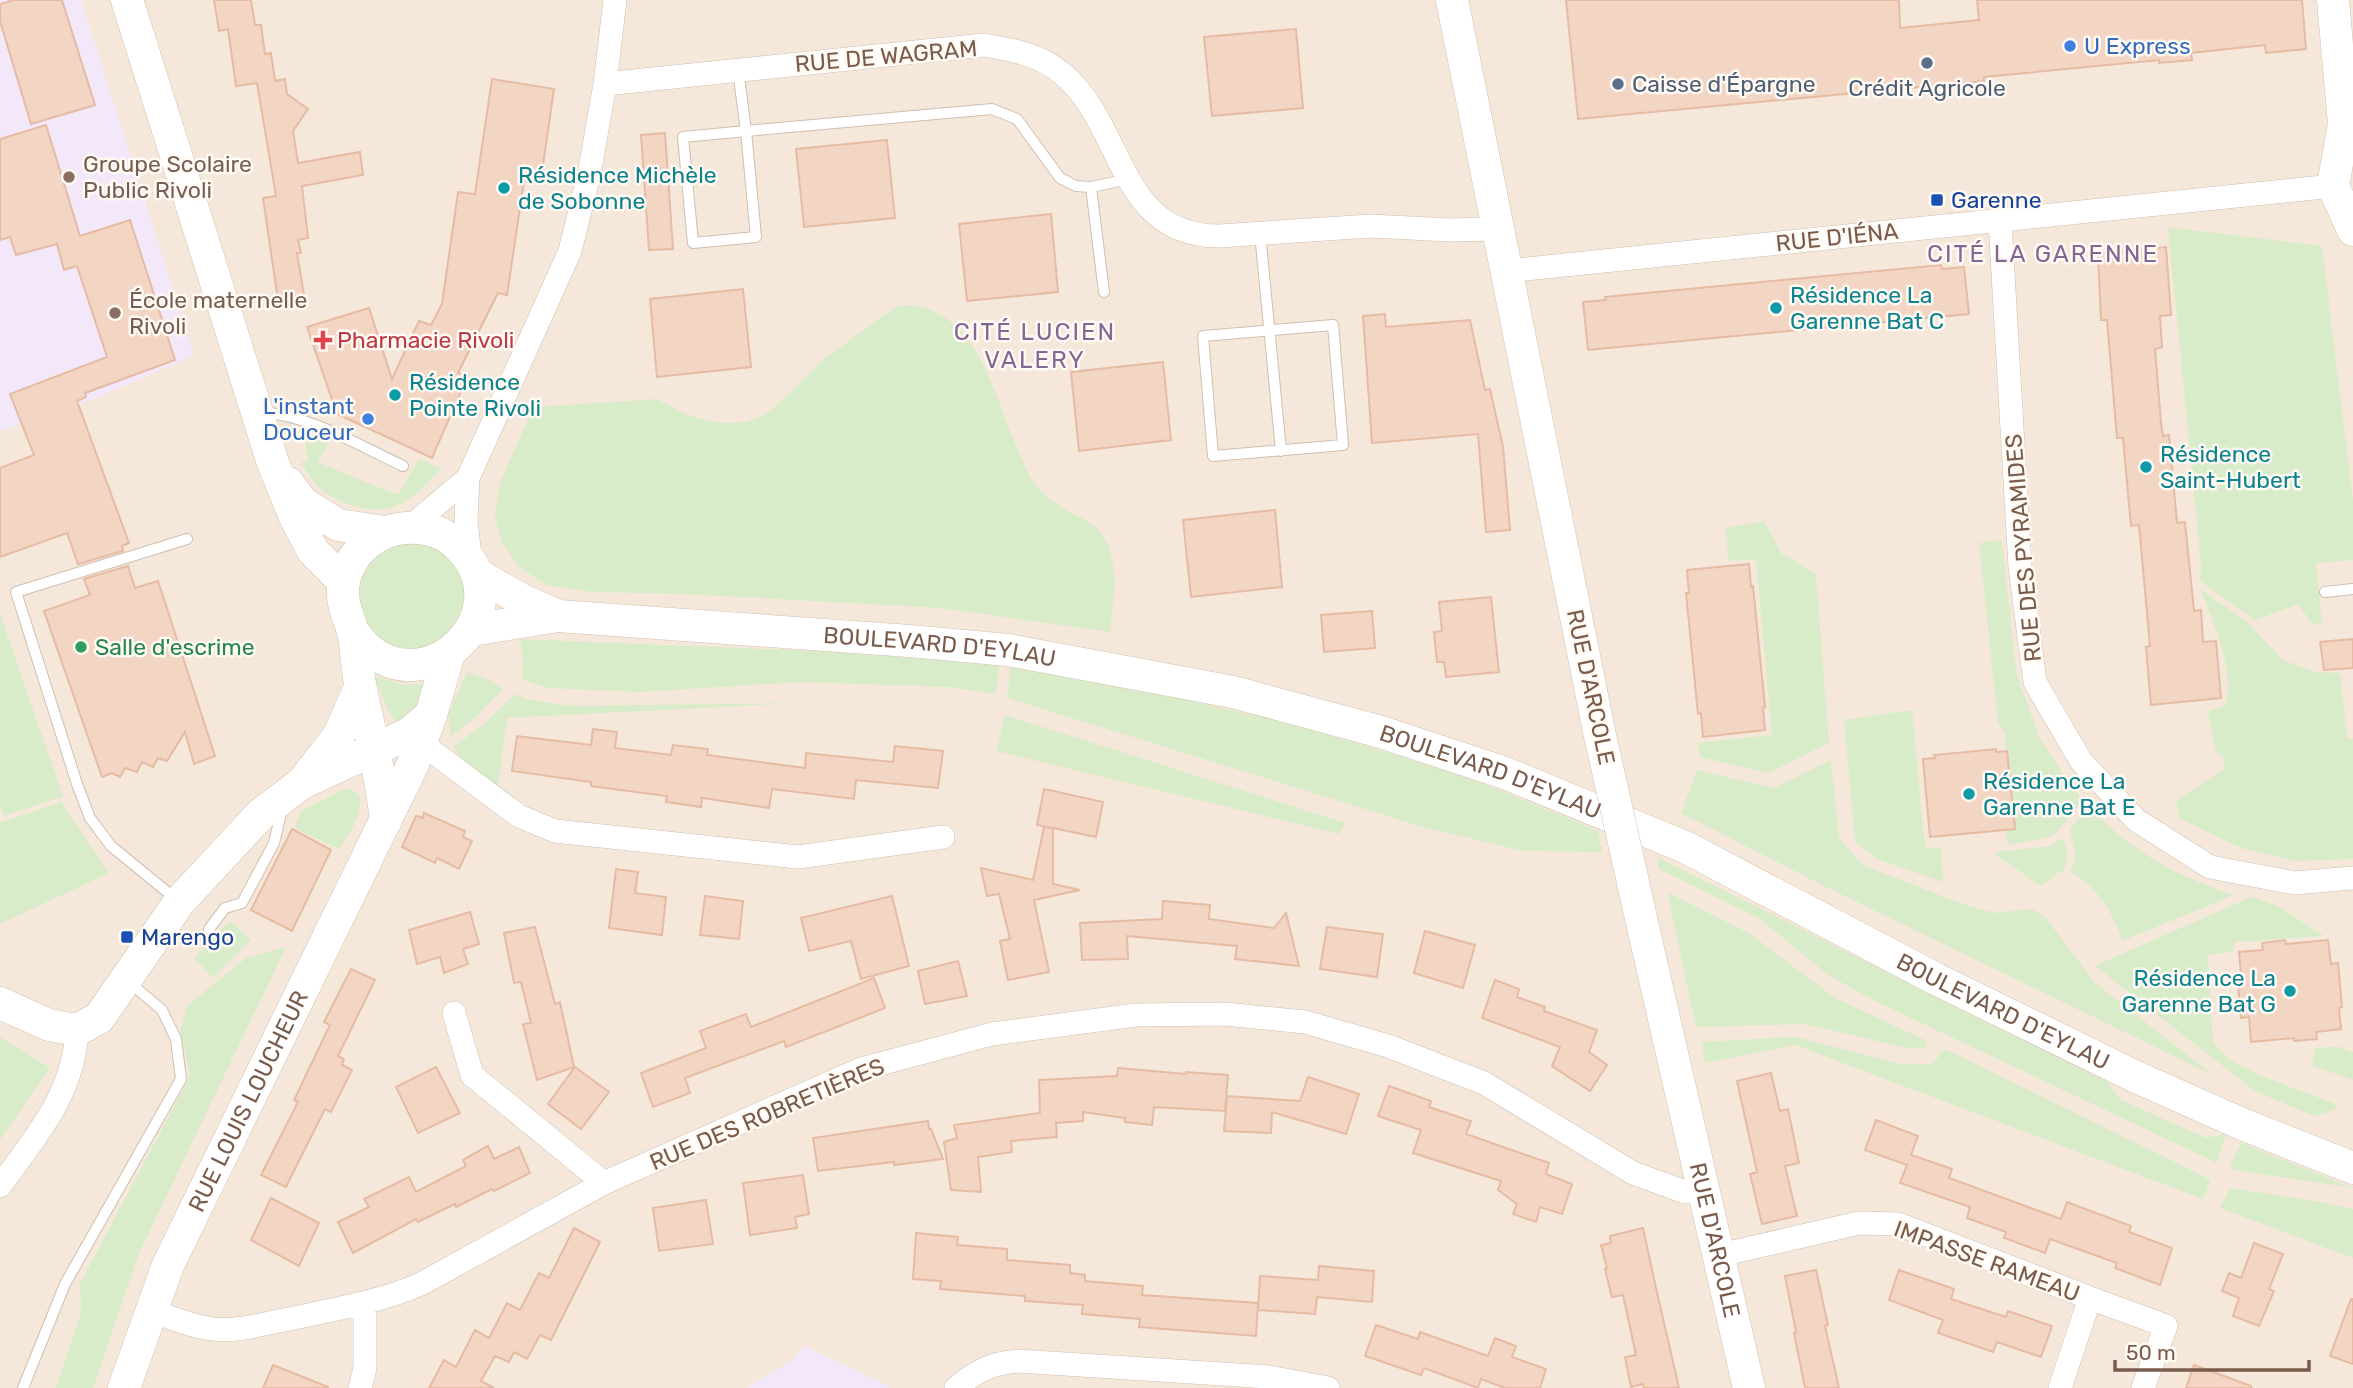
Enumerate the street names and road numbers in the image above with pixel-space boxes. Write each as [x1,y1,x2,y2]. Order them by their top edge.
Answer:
street label: RUE DE WAGRAM [794,34,978,78]
street label: RUE D'IÉNA [1774,217,1900,257]
street label: RUE DES PYRAMIDES [1999,433,2047,663]
street label: RUE D'ARCOLE [1561,607,1621,767]
street label: BOULEVARD D'EYLAU [822,621,1058,673]
street label: BOULEVARD D'EYLAU [1376,719,1605,825]
street label: BOULEVARD D'EYLAU [1892,947,2114,1076]
street label: RUE LOUIS LOUCHEUR [182,986,314,1216]
street label: RUE DES ROBRETIÈRES [645,1052,889,1176]
street label: RUE D'ARCOLE [1684,1160,1746,1320]
street label: IMPASSE RAMEAU [1890,1214,2084,1308]

